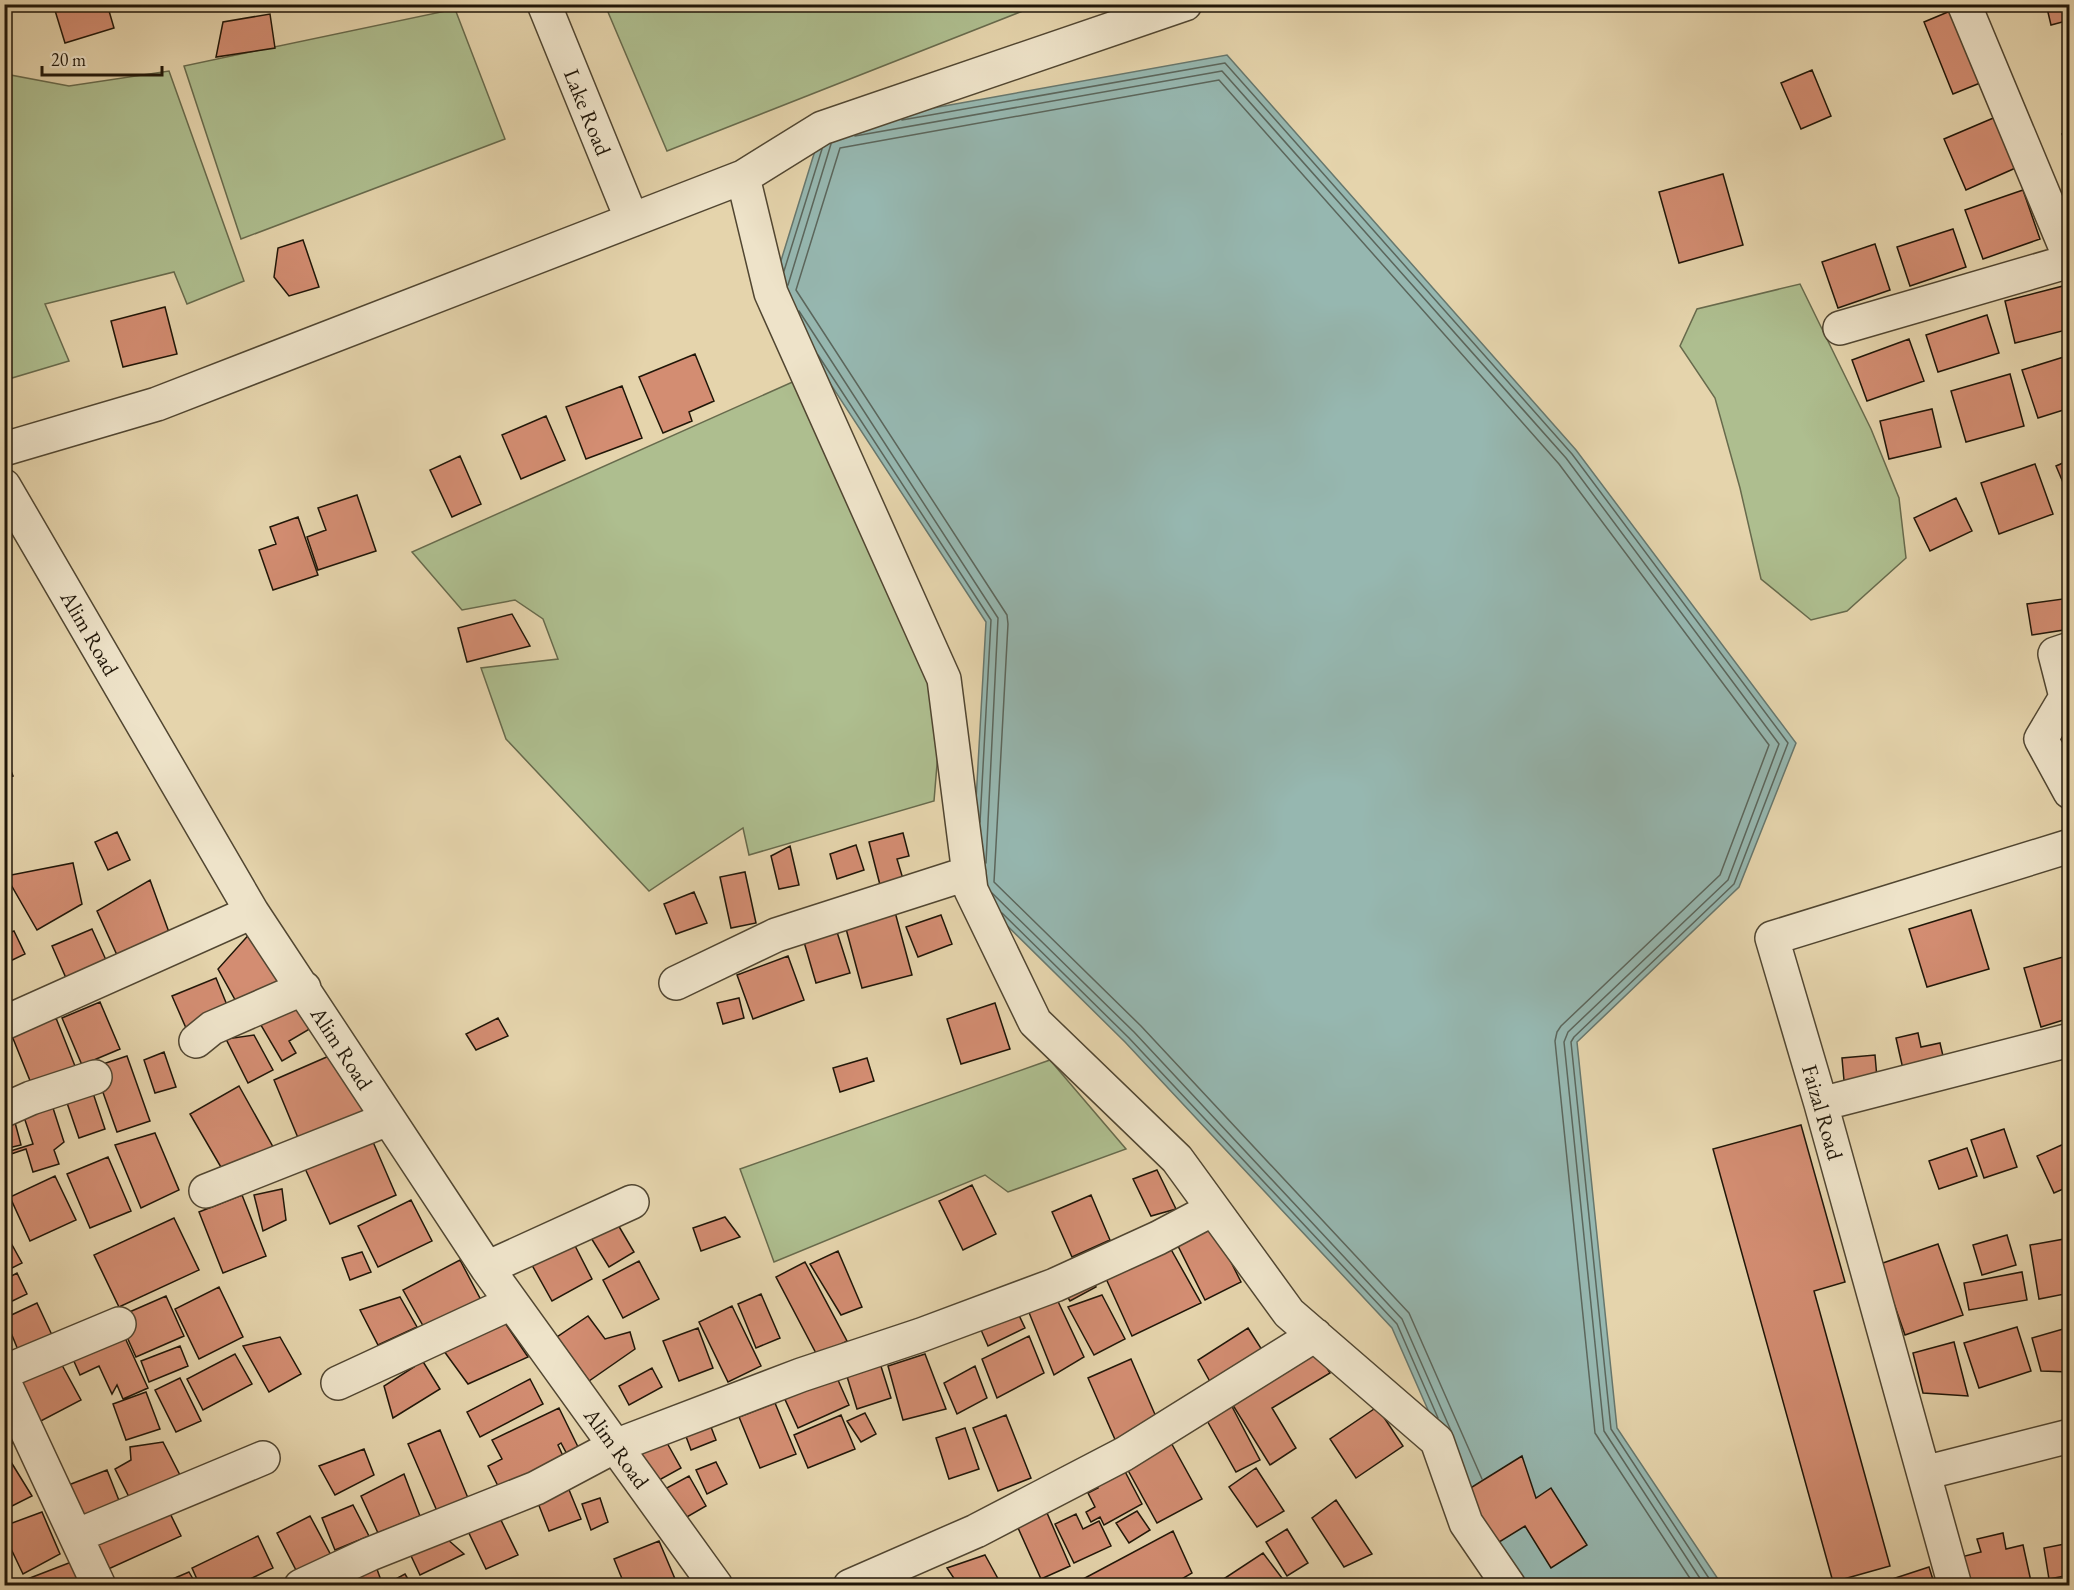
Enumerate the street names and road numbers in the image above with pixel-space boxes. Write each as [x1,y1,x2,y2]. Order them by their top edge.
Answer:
street label: Lake Road [557,65,618,161]
street label: Alim Road [53,585,126,682]
street label: Alim Road [303,1000,380,1096]
street label: Faizal Road [1795,1061,1850,1164]
street label: Alim Road [577,1401,656,1495]

